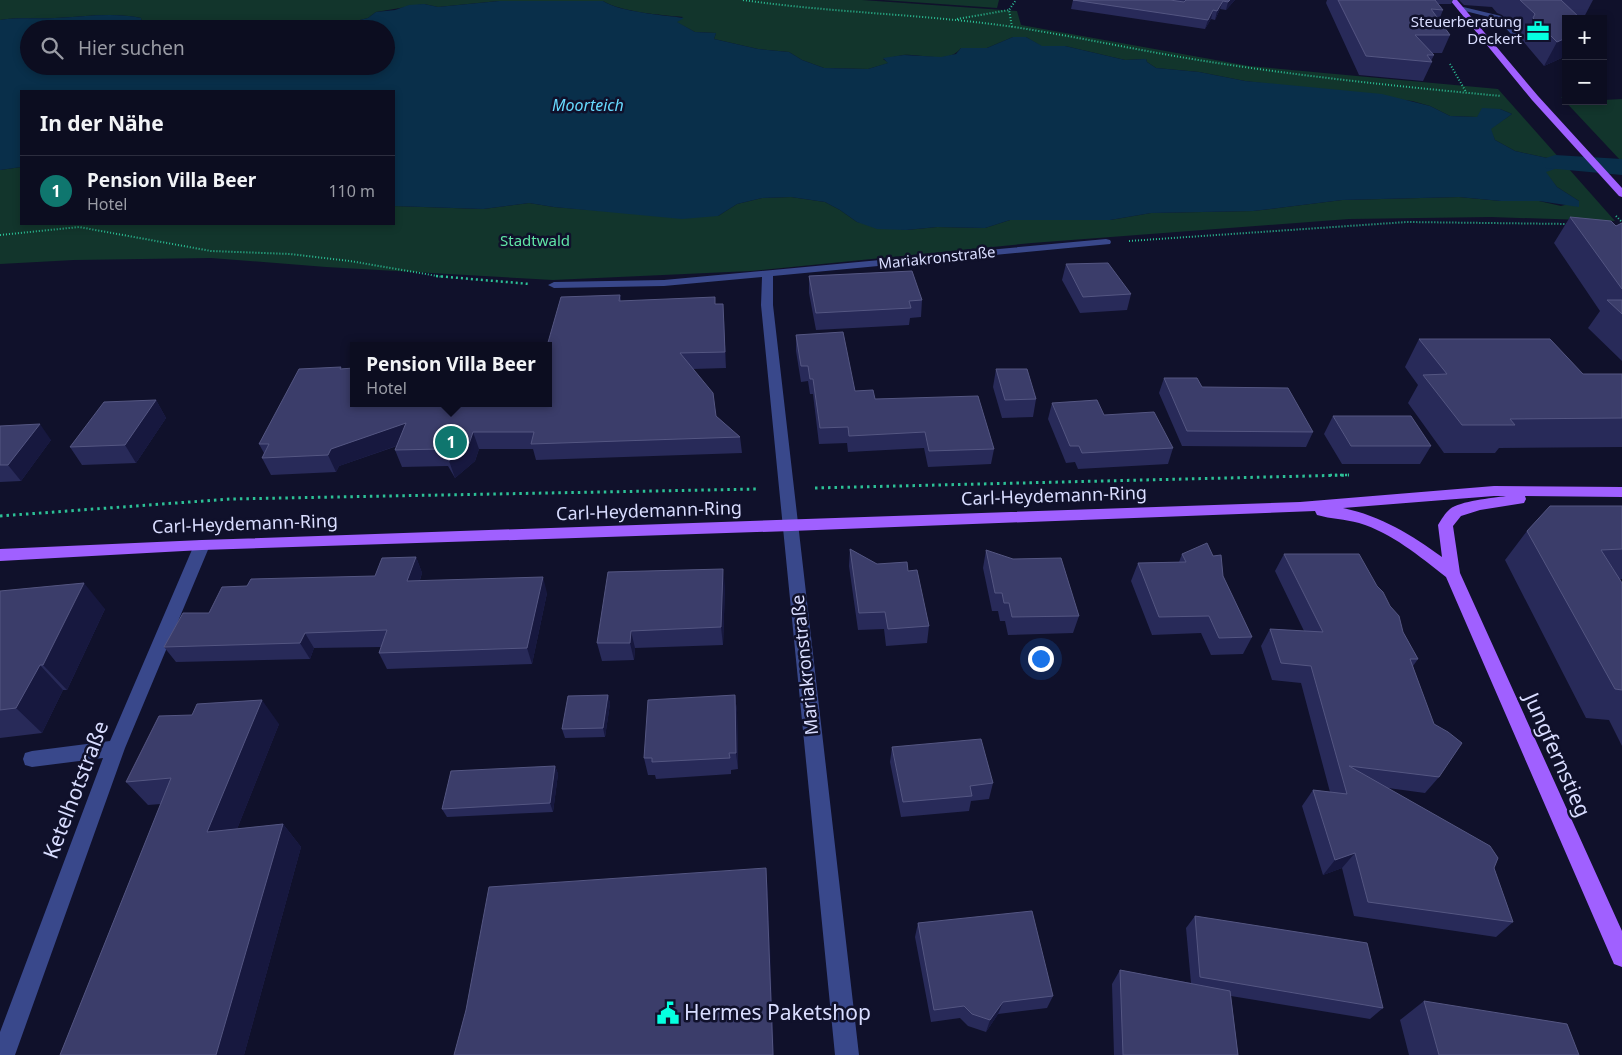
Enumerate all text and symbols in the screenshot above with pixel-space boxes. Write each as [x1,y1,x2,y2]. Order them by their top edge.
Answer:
place label: Steuerberatung Deckert [1411,11,1523,48]
map controls [1562,15,1607,105]
button: + [1562,15,1607,60]
office icon: Steuerberatung Deckert [1525,18,1551,44]
search box [20,20,395,75]
icon: search [38,34,66,62]
text: Hier suchen [78,35,185,61]
button: − [1562,60,1607,105]
water label: Moorteich [552,94,624,116]
text: In der Nähe [40,109,164,137]
text: Pension Villa Beer [87,167,256,193]
text: 1 [51,180,61,202]
text: 110 m [328,180,375,202]
text: Hotel [87,193,127,215]
park label: Stadtwald [500,230,570,250]
street label: Mariakronstraße [877,241,996,273]
popup [350,342,552,407]
text: Pension Villa Beer [366,351,536,377]
text: Hotel [366,377,407,399]
pin: 1 [435,423,467,461]
street label: Carl-Heydemann-Ring [961,480,1147,510]
street label: Carl-Heydemann-Ring [556,495,742,525]
street label: Carl-Heydemann-Ring [152,508,338,538]
street label: Mariakronstraße [785,594,823,737]
your location [1028,646,1054,672]
street label: Jungfernstieg [1517,686,1598,821]
street label: Ketelhotstraße [36,717,114,863]
place label: Hermes Paketshop [684,998,871,1026]
public building icon: Hermes Paketshop [655,1000,681,1026]

